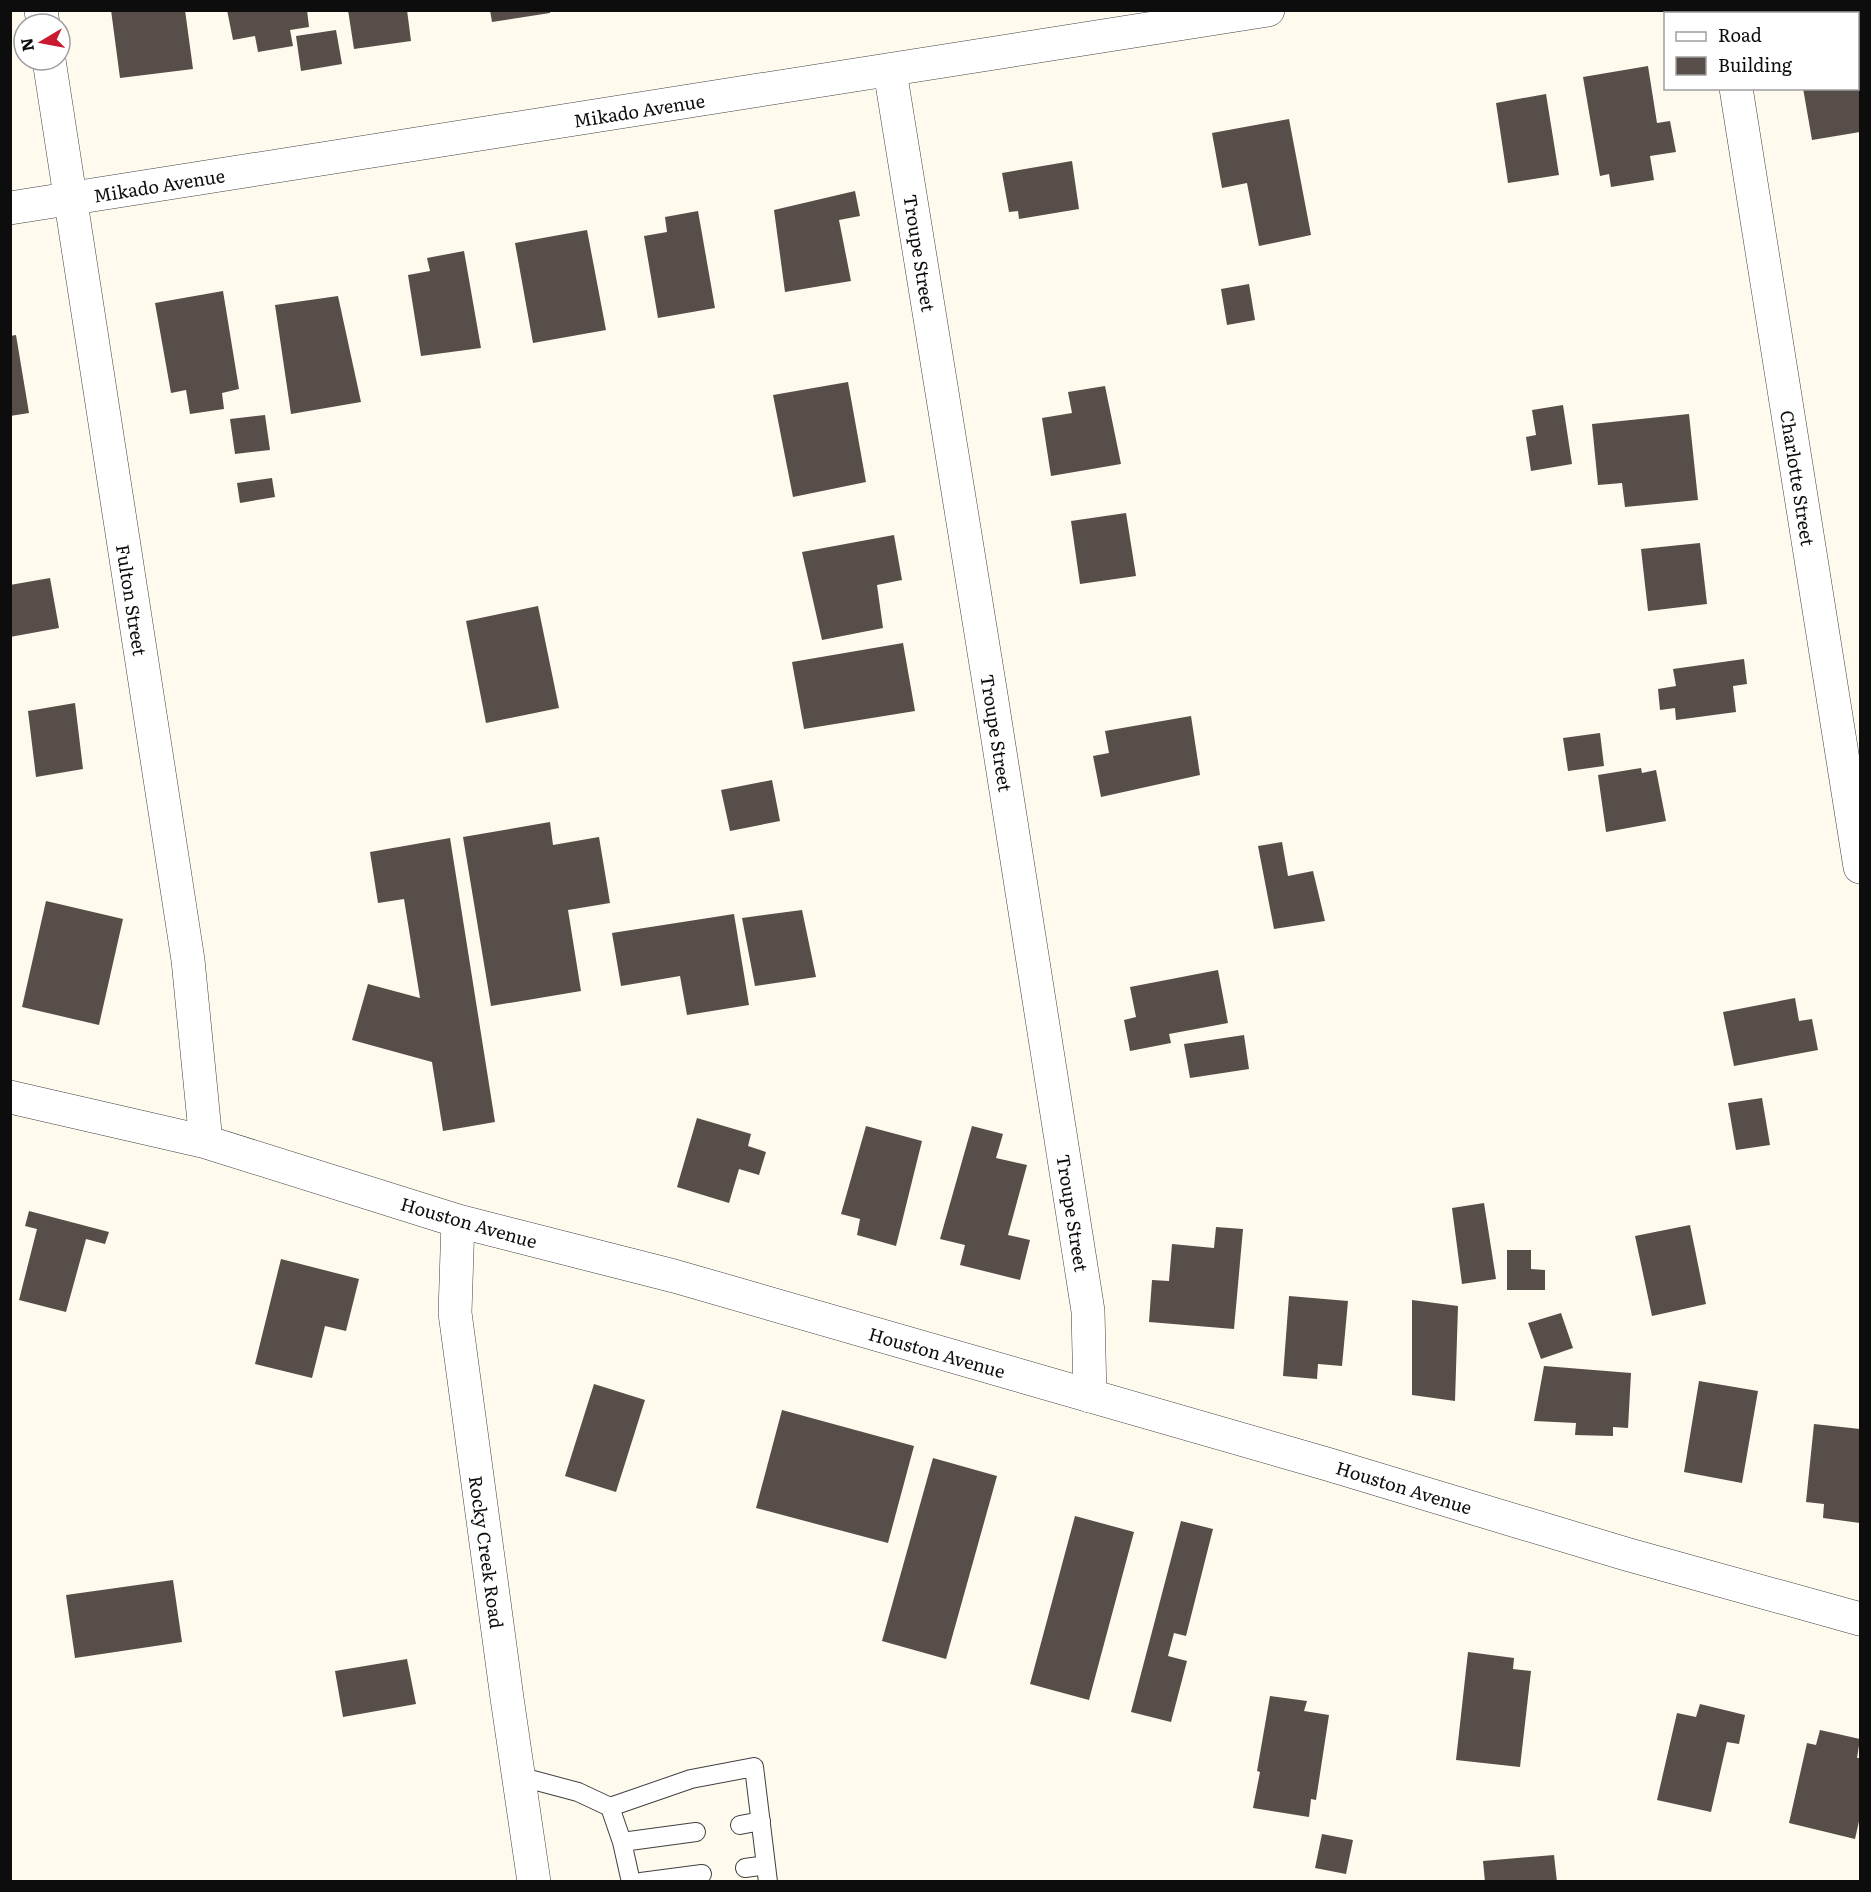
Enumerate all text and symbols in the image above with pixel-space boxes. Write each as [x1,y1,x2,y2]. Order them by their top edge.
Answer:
north arrow [12,12,72,72]
legend [1664,12,1859,90]
text: Road [1718,21,1762,48]
text: N [13,36,39,53]
text: Building [1718,51,1793,78]
street label: Mikado Avenue [571,86,707,134]
street label: Mikado Avenue [91,161,227,209]
street label: Troupe Street [897,192,943,314]
street label: Charlotte Street [1774,408,1822,548]
street label: Fulton Street [110,542,154,658]
street label: Troupe Street [974,672,1020,794]
street label: Troupe Street [1050,1152,1096,1274]
street label: Houston Avenue [398,1190,540,1254]
street label: Houston Avenue [866,1320,1008,1384]
street label: Houston Avenue [1333,1453,1475,1521]
street label: Rocky Creek Road [463,1474,511,1630]

